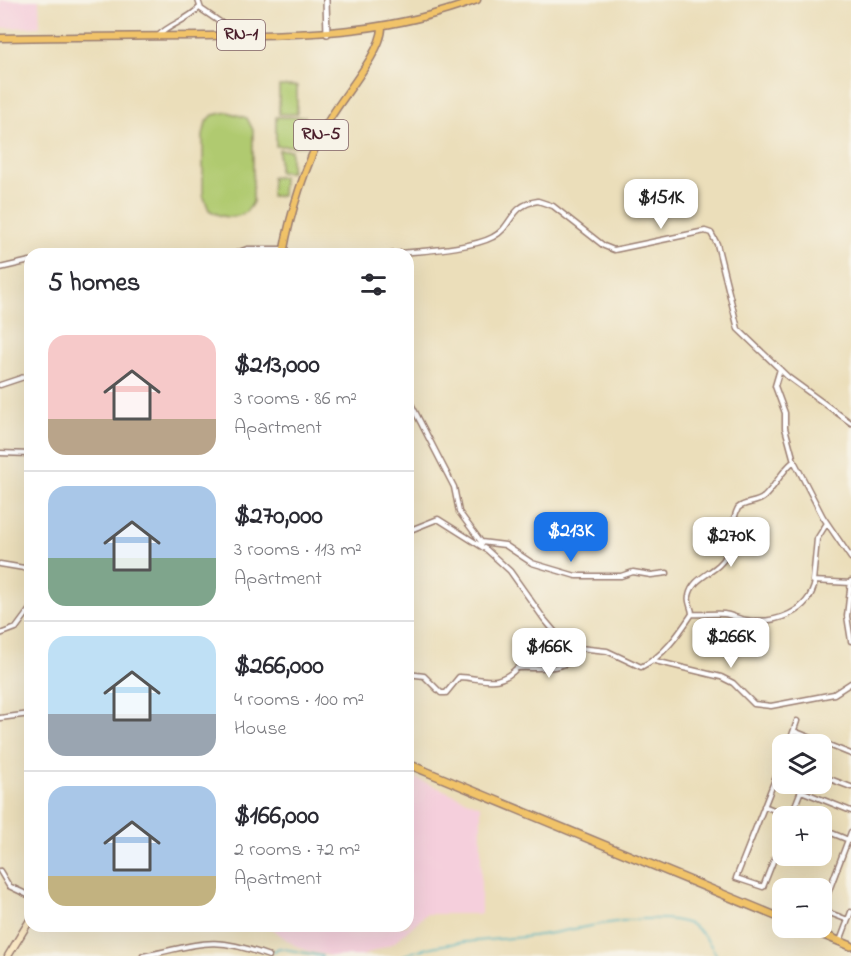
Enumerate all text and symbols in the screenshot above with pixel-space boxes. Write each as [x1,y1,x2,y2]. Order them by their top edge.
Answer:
road number: RN-1 [217,20,265,50]
road number: RN-5 [294,120,348,150]
pin: $151K [619,179,703,230]
text: $151K [638,184,684,213]
text: 5 homes [48,265,140,303]
icon: filters [357,268,390,301]
text: $213,000 [234,347,320,385]
icon: home [96,359,168,431]
text: 3 rooms · 86 m² [234,385,357,414]
text: Apartment [234,414,322,443]
text: $270,000 [234,498,323,536]
icon: home [96,510,168,582]
pin: $213K [529,512,613,563]
text: $213K [548,517,594,546]
pin: $270K [689,517,773,568]
text: $270K [707,522,755,551]
text: 3 rooms · 113 m² [234,536,362,565]
text: Apartment [234,565,322,594]
pin: $266K [689,618,773,669]
text: $266K [706,623,756,652]
pin: $166K [507,628,591,679]
text: $166K [526,633,572,662]
text: $266,000 [234,648,324,686]
icon: home [96,660,168,732]
text: 4 rooms · 100 m² [234,686,364,715]
text: House [234,715,287,744]
map controls [772,734,832,938]
button: layers [772,734,832,794]
text: $166,000 [234,798,319,836]
button: + [772,806,832,866]
icon: home [96,810,168,882]
text: 2 rooms · 72 m² [234,836,361,865]
text: Apartment [234,865,322,894]
button: − [772,878,832,938]

